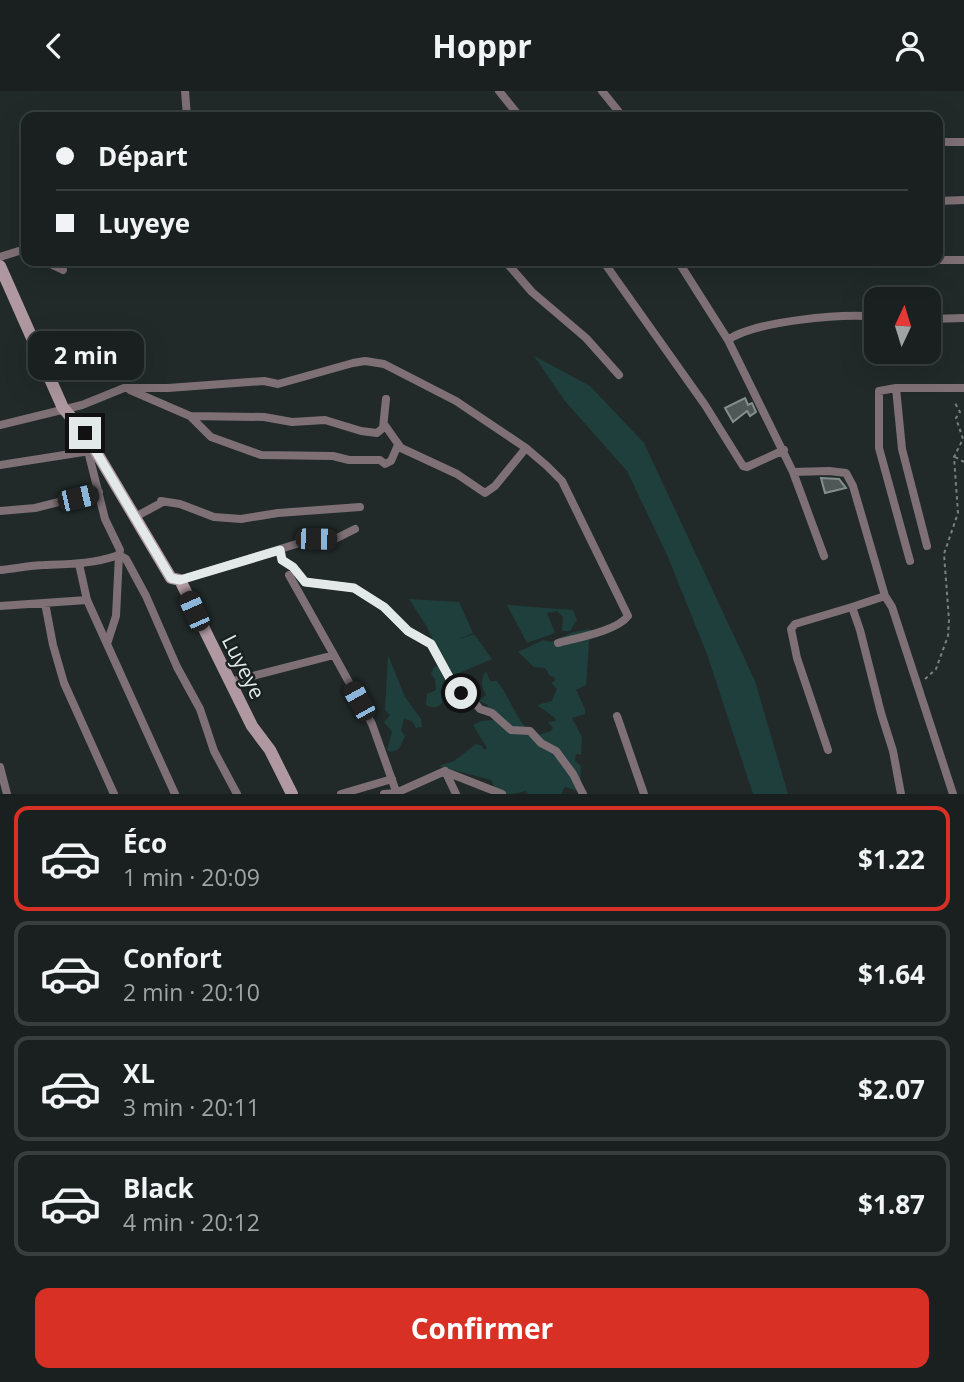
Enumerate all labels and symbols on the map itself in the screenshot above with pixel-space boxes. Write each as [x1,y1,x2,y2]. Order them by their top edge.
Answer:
north arrow [864,287,942,364]
callout: 2 min [27,331,143,381]
route end [69,417,101,449]
car [56,483,101,513]
car [295,528,338,550]
car [176,588,213,634]
street label: Luyeye [216,630,272,703]
route start [445,677,477,709]
car [340,678,379,724]

